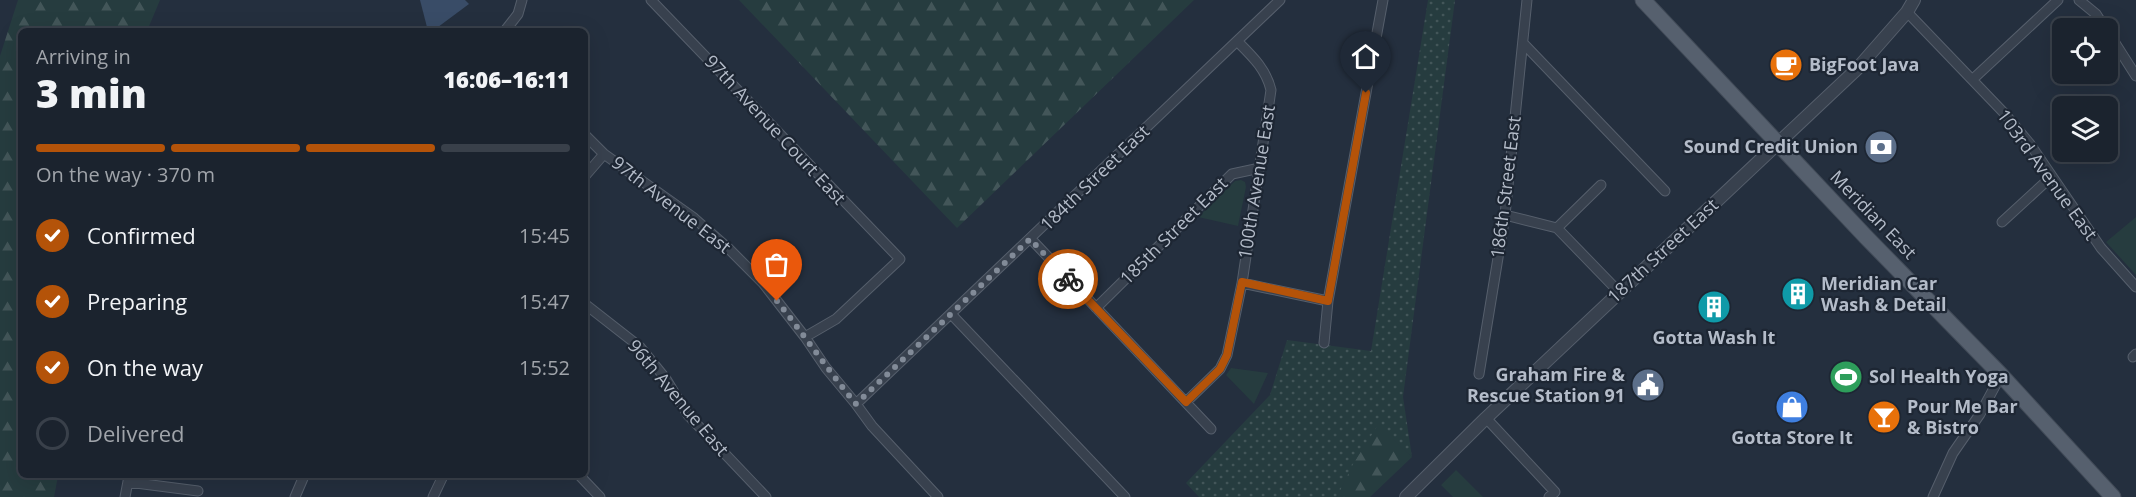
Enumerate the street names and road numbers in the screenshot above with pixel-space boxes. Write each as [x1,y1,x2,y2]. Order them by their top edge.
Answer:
street label: 97th Avenue Court East [700,49,852,209]
street label: 100th Avenue East [1232,103,1280,260]
street label: 103rd Avenue East [1992,104,2103,245]
street label: 186th Street East [1484,114,1526,259]
street label: 184th Street East [1035,119,1154,236]
street label: 97th Avenue East [607,150,736,258]
street label: Meridian East [1825,165,1922,264]
street label: 185th Street East [1114,171,1232,289]
street label: 187th Street East [1602,193,1723,308]
street label: 96th Avenue East [623,334,735,461]

